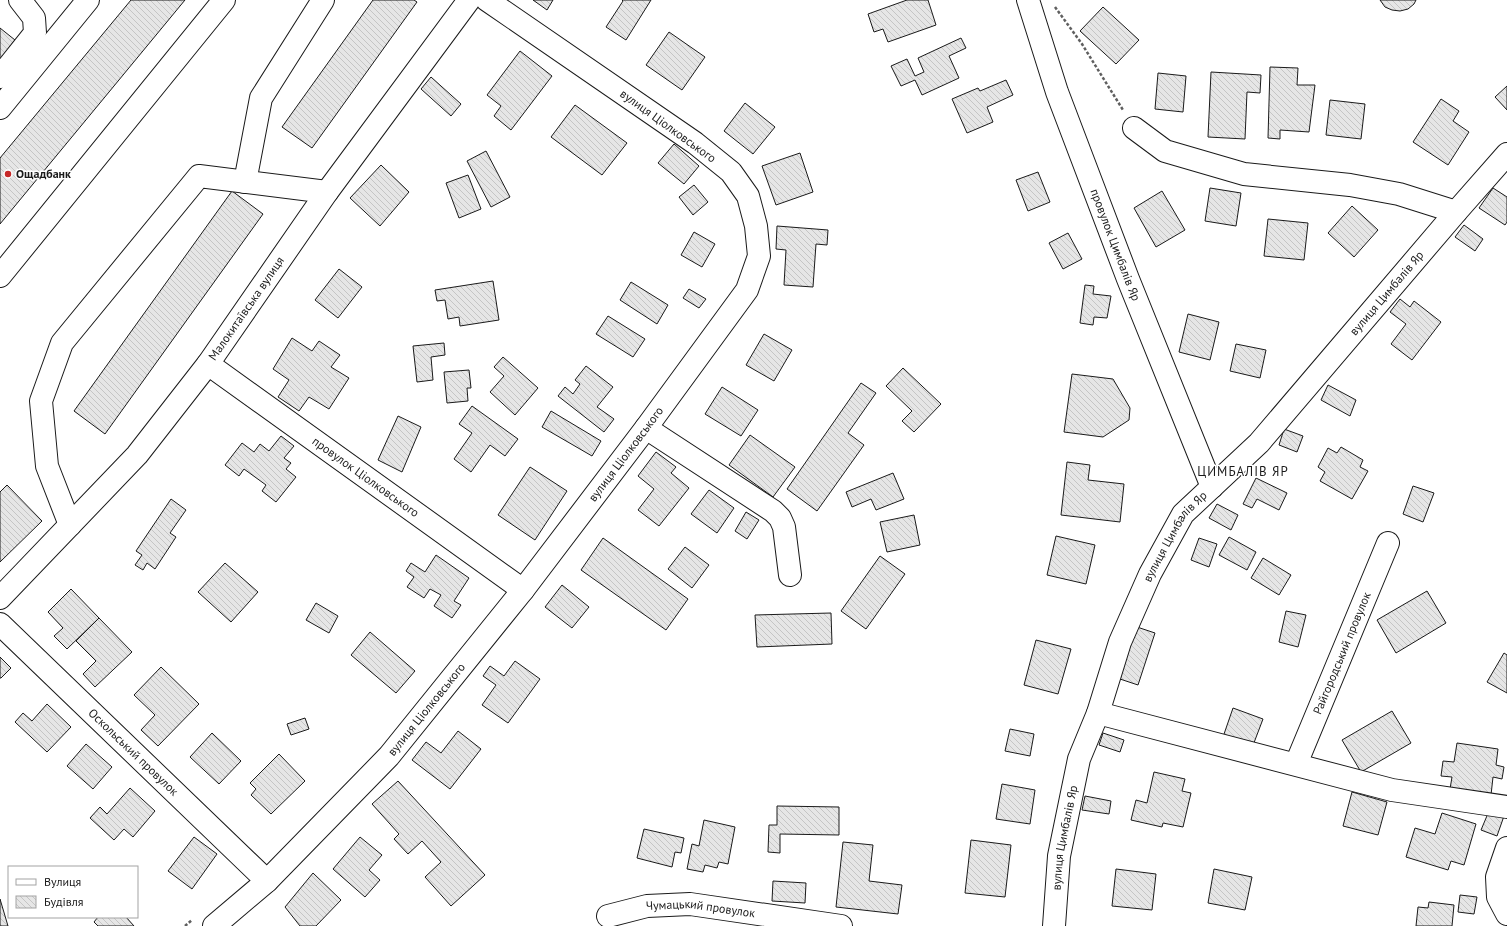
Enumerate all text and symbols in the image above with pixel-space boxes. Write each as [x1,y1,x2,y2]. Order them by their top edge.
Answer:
street label: вулиця Ціолковського [617,86,719,165]
place label: Ощадбанк [16,166,71,181]
marker: Ощадбанк [3,169,13,179]
street label: провулок Цимбалів Яр [1087,186,1144,303]
street label: вулиця Цимбалів Яр [1346,248,1427,338]
street label: Малокитаївська вулиця [205,254,287,363]
street label: вулиця Ціолковського [585,403,666,504]
street label: провулок Ціолковського [310,433,422,520]
district label: ЦИМБАЛІВ ЯР [1197,463,1289,480]
street label: вулиця Цимбалів Яр [1140,488,1210,584]
street label: Райгородський провулок [1310,589,1374,716]
street label: вулиця Ціолковського [384,660,468,759]
street label: Оскольський провулок [85,705,182,799]
street label: вулиця Цимбалів Яр [1049,784,1080,891]
legend [8,866,138,918]
text: Вулиця [44,874,81,889]
text: Будівля [44,894,83,909]
street label: Чумацький провулок [645,896,756,920]

